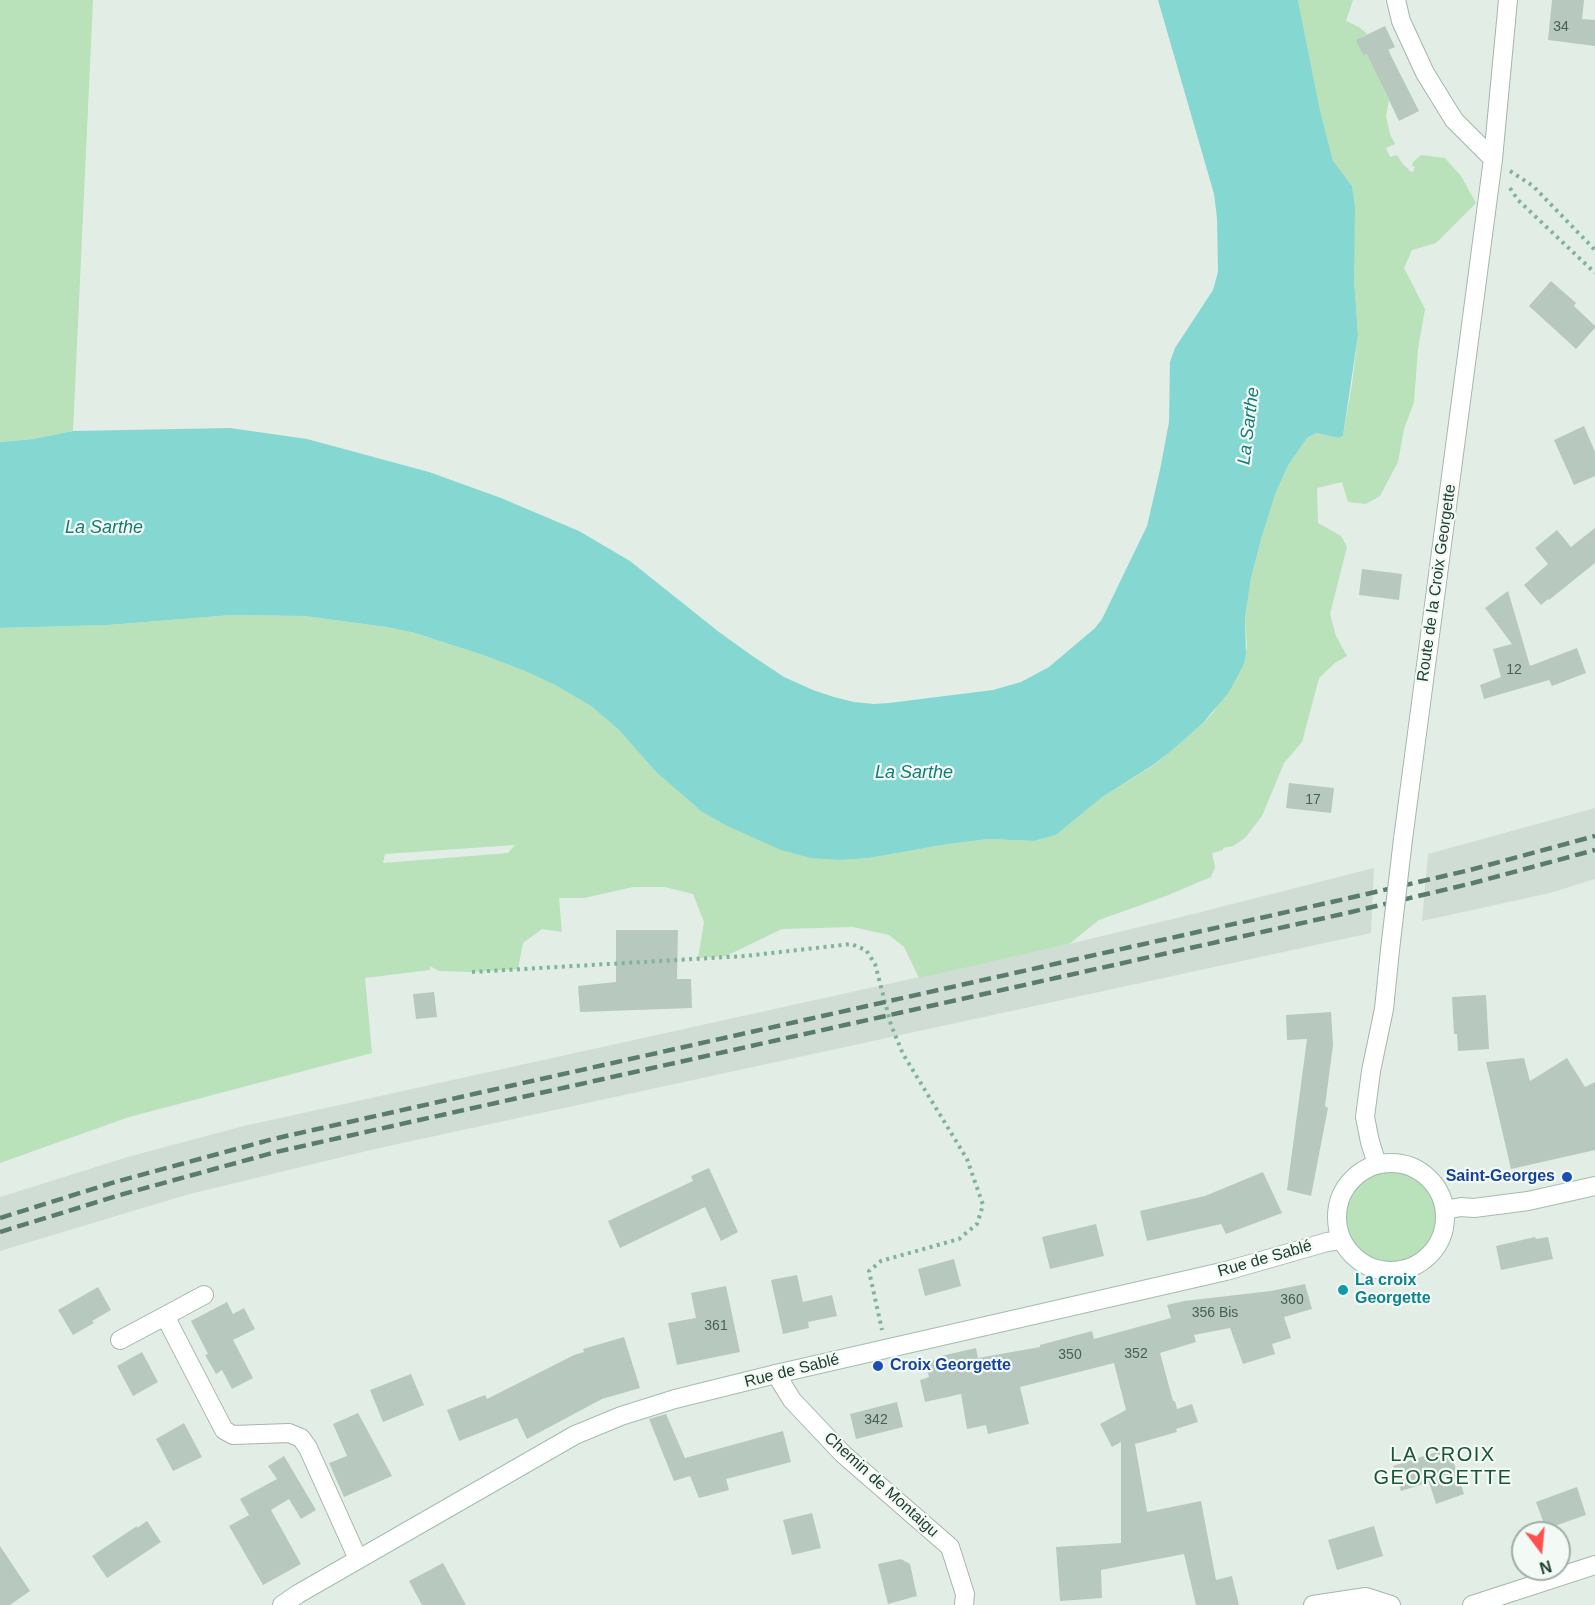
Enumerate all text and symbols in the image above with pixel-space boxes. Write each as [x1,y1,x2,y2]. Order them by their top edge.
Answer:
house number: 34 [1553,19,1569,35]
water label: La Sarthe [1234,386,1264,466]
street label: Route de la Croix Georgette [1414,483,1460,683]
water label: La Sarthe [65,517,143,539]
house number: 12 [1506,662,1522,678]
water label: La Sarthe [875,762,953,784]
house number: 17 [1305,792,1321,808]
place label: Saint-Georges [1446,1167,1555,1187]
marker: Saint-Georges [1560,1170,1574,1184]
street label: Rue de Sablé [1216,1236,1314,1282]
place label: La croix Georgette [1355,1271,1431,1309]
marker: La croix Georgette [1336,1283,1350,1297]
house number: 360 [1280,1292,1304,1308]
house number: 356 Bis [1192,1305,1238,1321]
house number: 361 [704,1318,728,1334]
house number: 352 [1124,1346,1148,1362]
house number: 350 [1058,1347,1082,1363]
street label: Rue de Sablé [743,1350,841,1392]
place label: Croix Georgette [890,1356,1011,1376]
marker: Croix Georgette [871,1359,885,1373]
house number: 342 [864,1412,888,1428]
street label: Chemin de Montaigu [820,1428,942,1542]
district label: LA CROIX GEORGETTE [1373,1443,1513,1490]
north arrow [1511,1521,1571,1581]
text: N [1538,1557,1553,1577]

